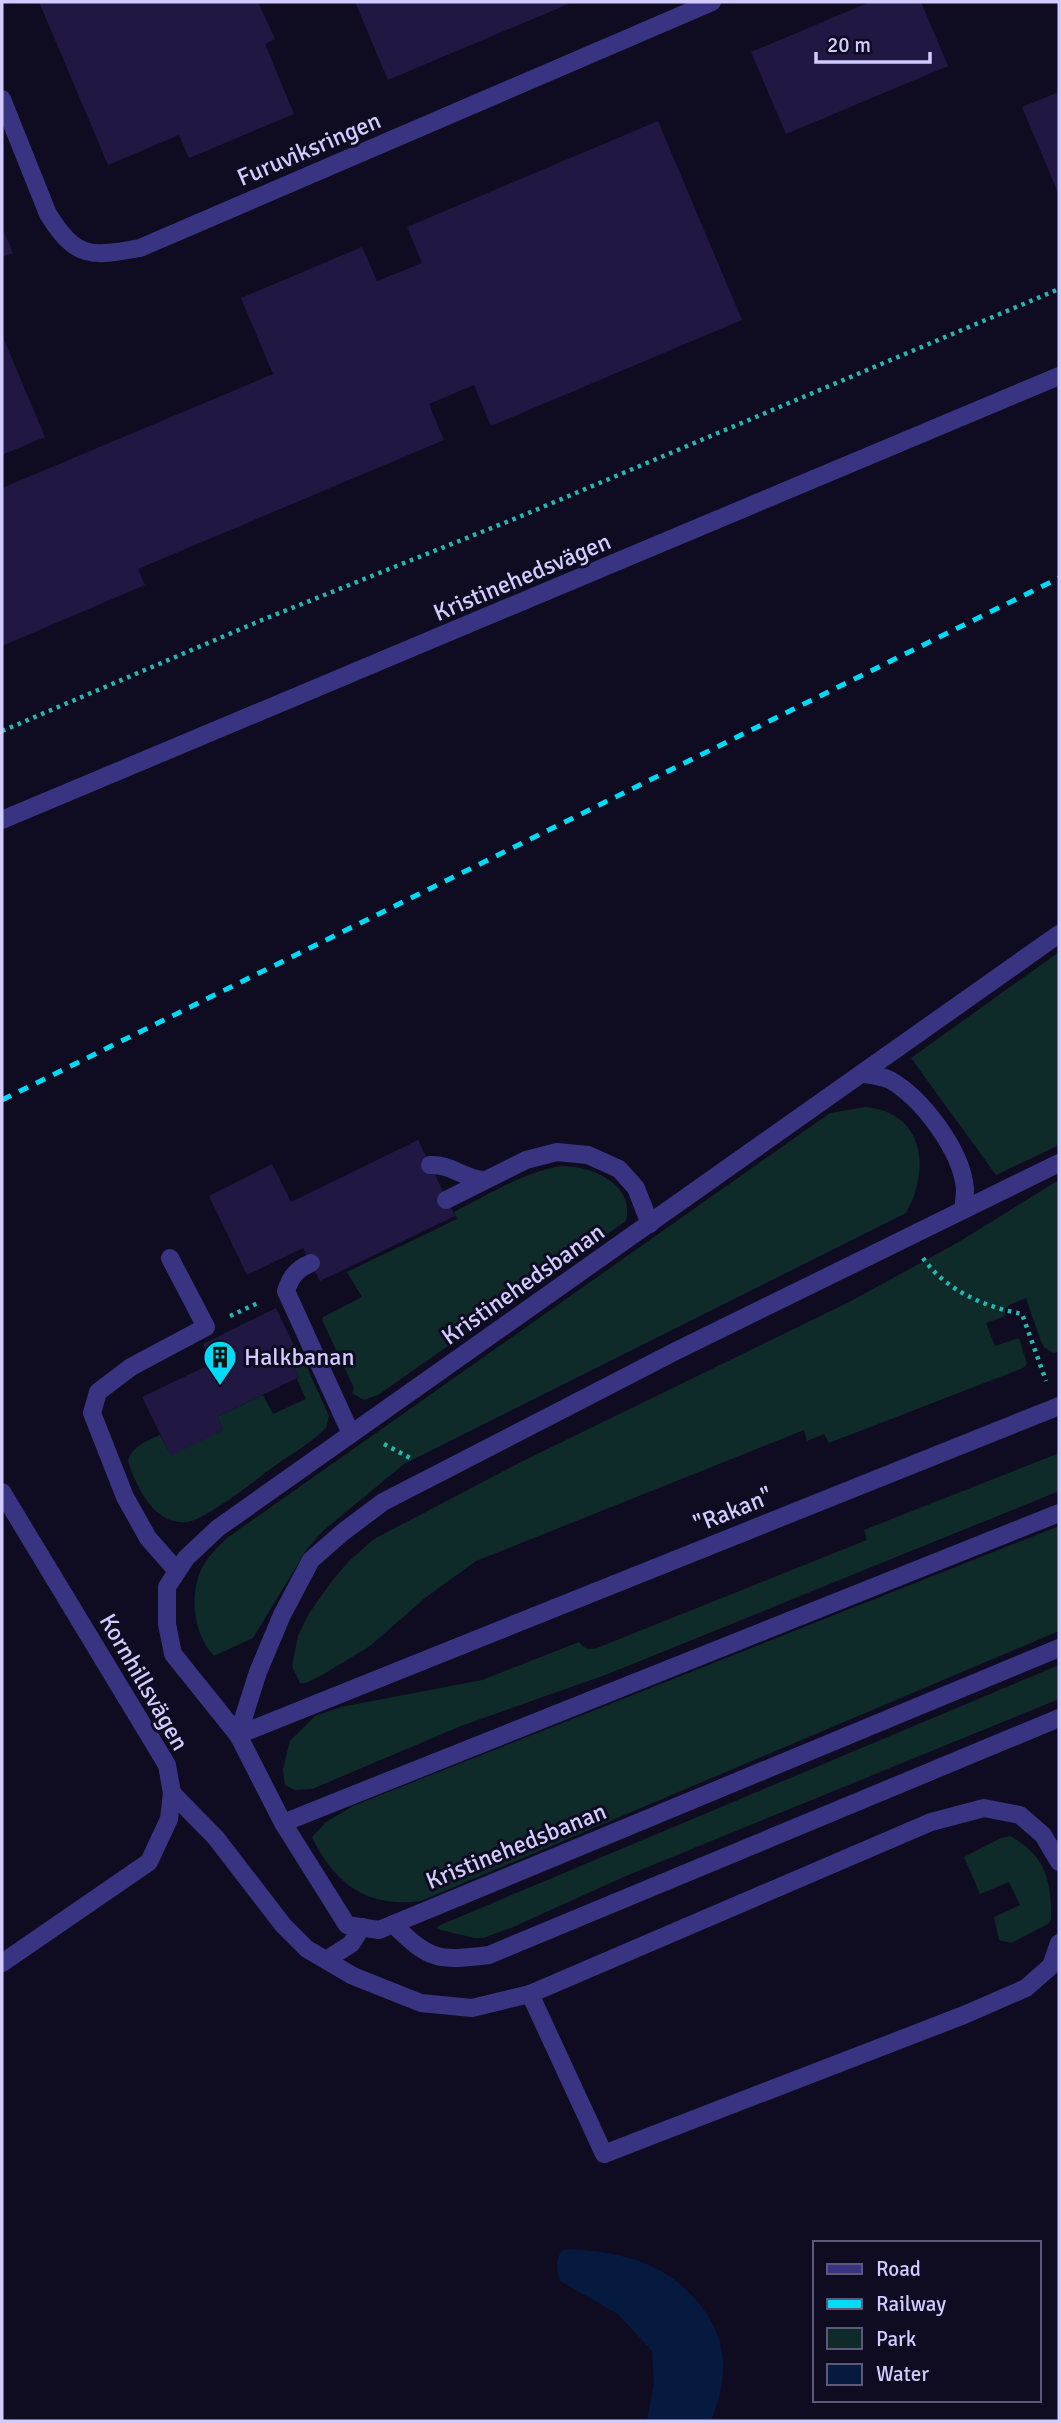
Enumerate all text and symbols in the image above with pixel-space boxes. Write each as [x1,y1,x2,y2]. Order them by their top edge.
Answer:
scale bar [816,21,930,65]
text: 20 m [827,32,871,58]
street label: Furuviksringen [233,105,385,193]
street label: Kristinehedsvägen [429,526,615,628]
street label: Kristinehedsbanan [436,1217,610,1351]
building icon: Halkbanan [201,1338,239,1387]
place label: Halkbanan [244,1342,355,1372]
street label: "Rakan" [689,1481,777,1539]
street label: Kornhillsvägen [93,1608,195,1756]
street label: Kristinehedsbanan [421,1796,611,1896]
legend [813,2241,1040,2402]
text: Road [876,2256,921,2282]
text: Railway [876,2291,946,2317]
text: Park [876,2326,917,2352]
text: Water [876,2361,929,2387]

